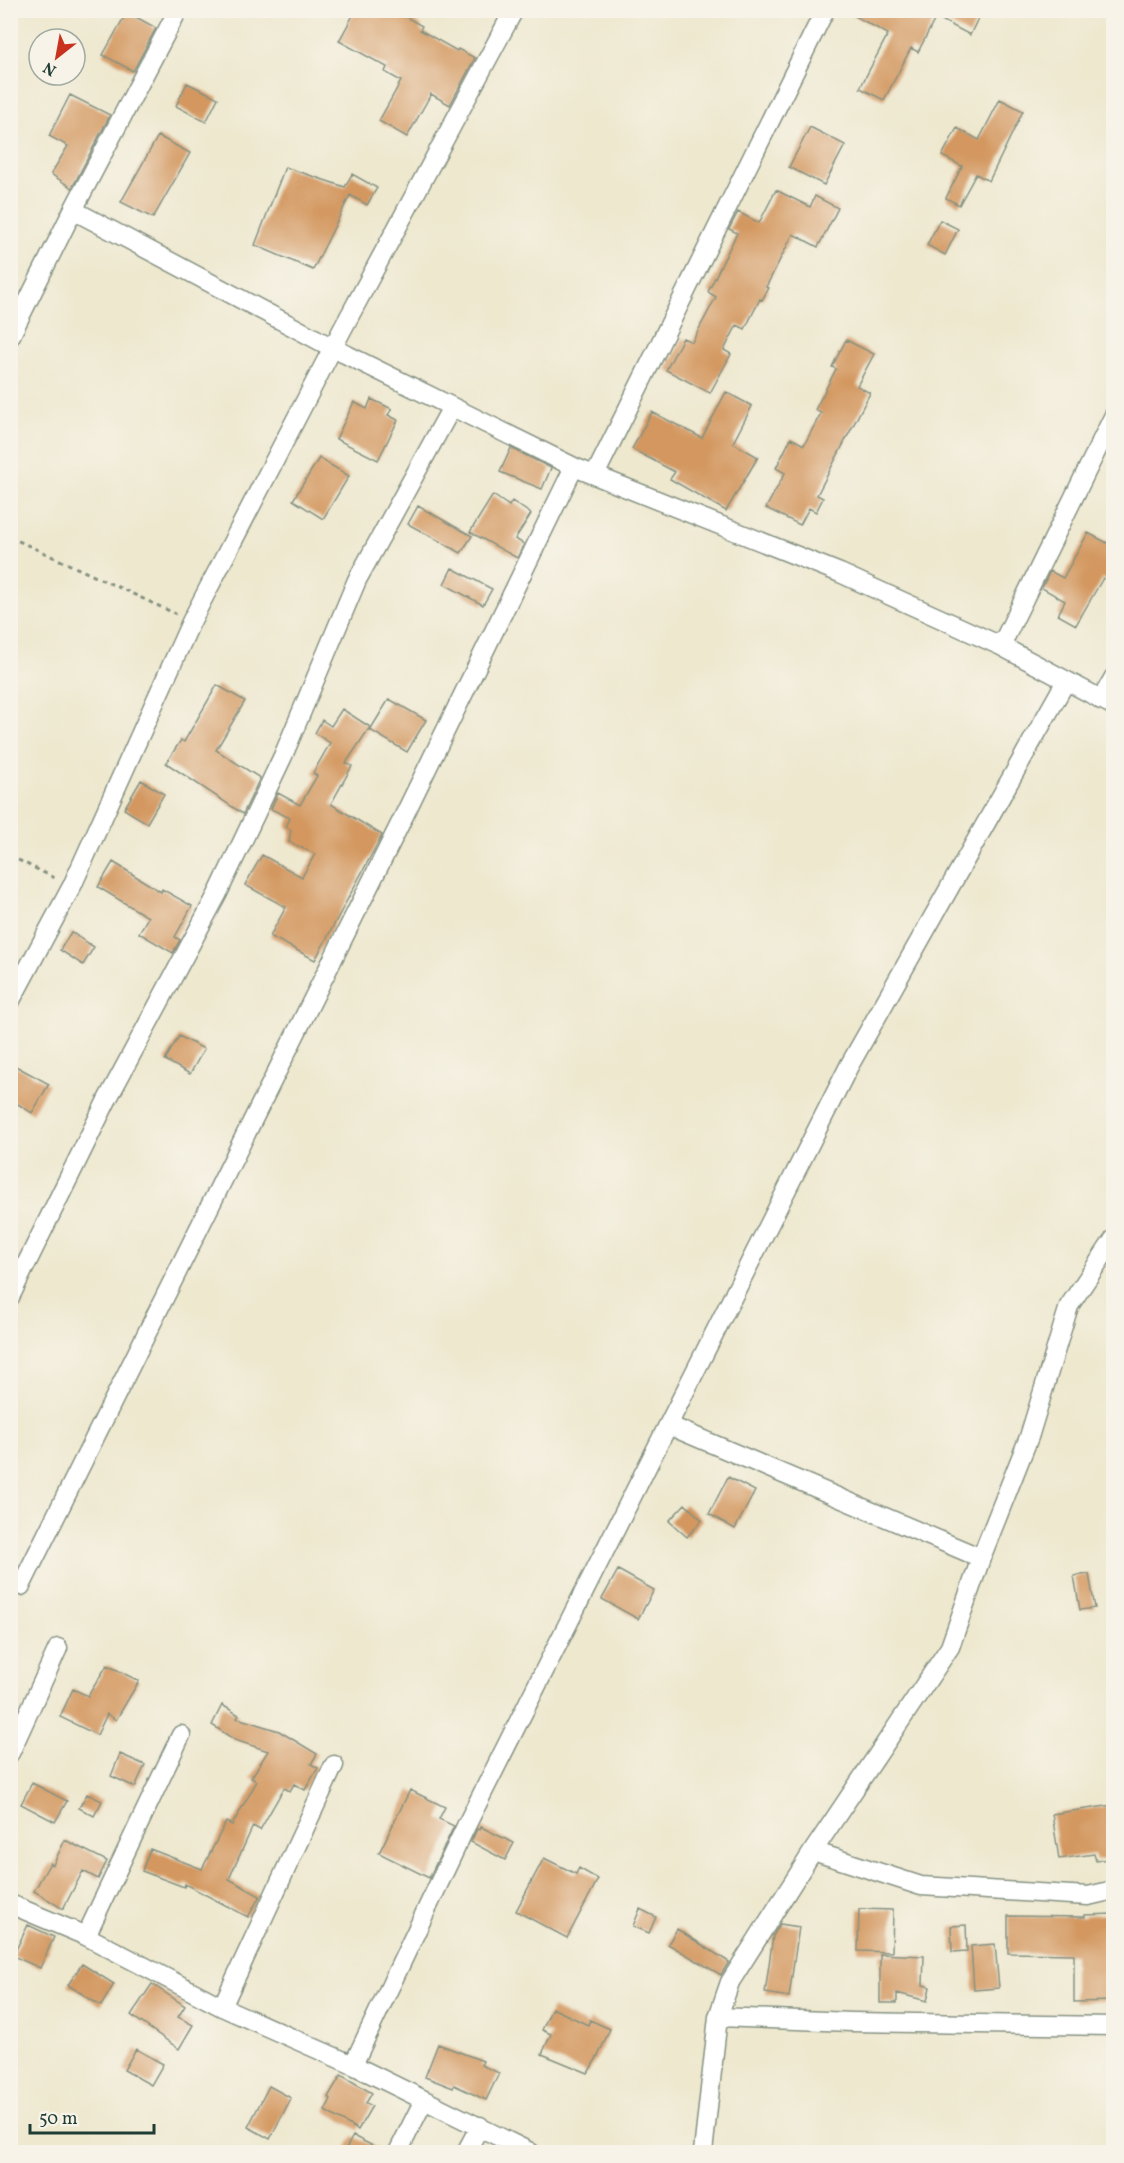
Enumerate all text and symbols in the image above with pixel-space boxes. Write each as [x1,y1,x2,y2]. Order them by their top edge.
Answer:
north arrow [27,27,87,87]
text: N [39,56,61,81]
scale bar [30,2097,154,2135]
text: 50 m [39,2107,78,2132]

